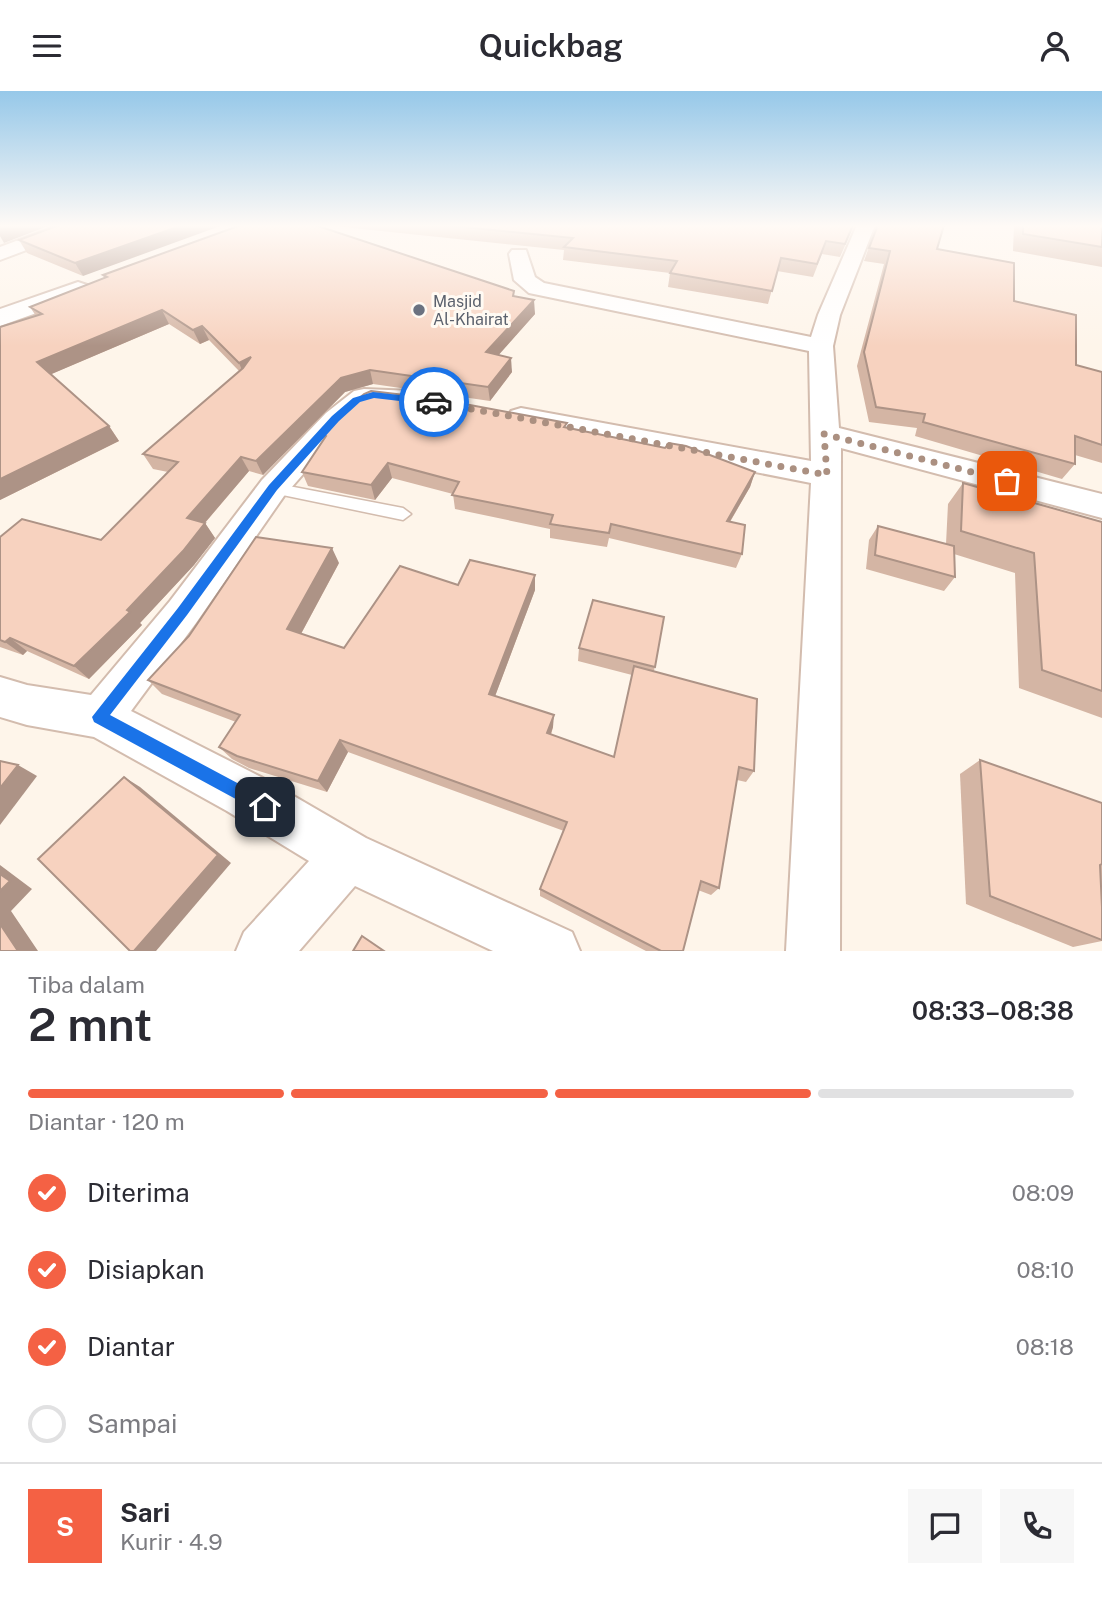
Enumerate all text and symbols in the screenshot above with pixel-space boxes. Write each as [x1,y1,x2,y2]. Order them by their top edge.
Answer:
icon: menu [28,27,66,65]
text: Quickbag [479,27,623,64]
icon: person [1036,27,1074,65]
place label: Masjid Al-Khairat [433,292,509,329]
marker: Masjid Al-Khairat [411,302,427,318]
courier [399,367,469,437]
icon: car [415,383,453,421]
pin [977,451,1037,511]
icon: bag [988,462,1026,500]
pin [235,777,295,837]
icon: home [246,788,284,826]
text: Tiba dalam [28,971,145,998]
text: 08:33–08:38 [912,995,1074,1026]
text: 2 mnt [28,997,152,1051]
text: Diantar · 120 m [28,1108,185,1135]
icon: check [28,1174,66,1212]
text: Diterima [87,1177,190,1208]
text: 08:09 [1012,1179,1074,1206]
icon: check [28,1251,66,1289]
text: Disiapkan [87,1254,205,1285]
text: 08:10 [1017,1256,1074,1283]
icon: check [28,1328,66,1366]
text: Diantar [87,1331,175,1362]
text: 08:18 [1016,1333,1074,1360]
text: Sampai [87,1408,177,1439]
button: chat [908,1489,982,1563]
button: phone [1000,1489,1074,1563]
text: Sari [120,1497,170,1528]
text: S [56,1511,74,1542]
text: Kurir · 4.9 [120,1528,223,1555]

